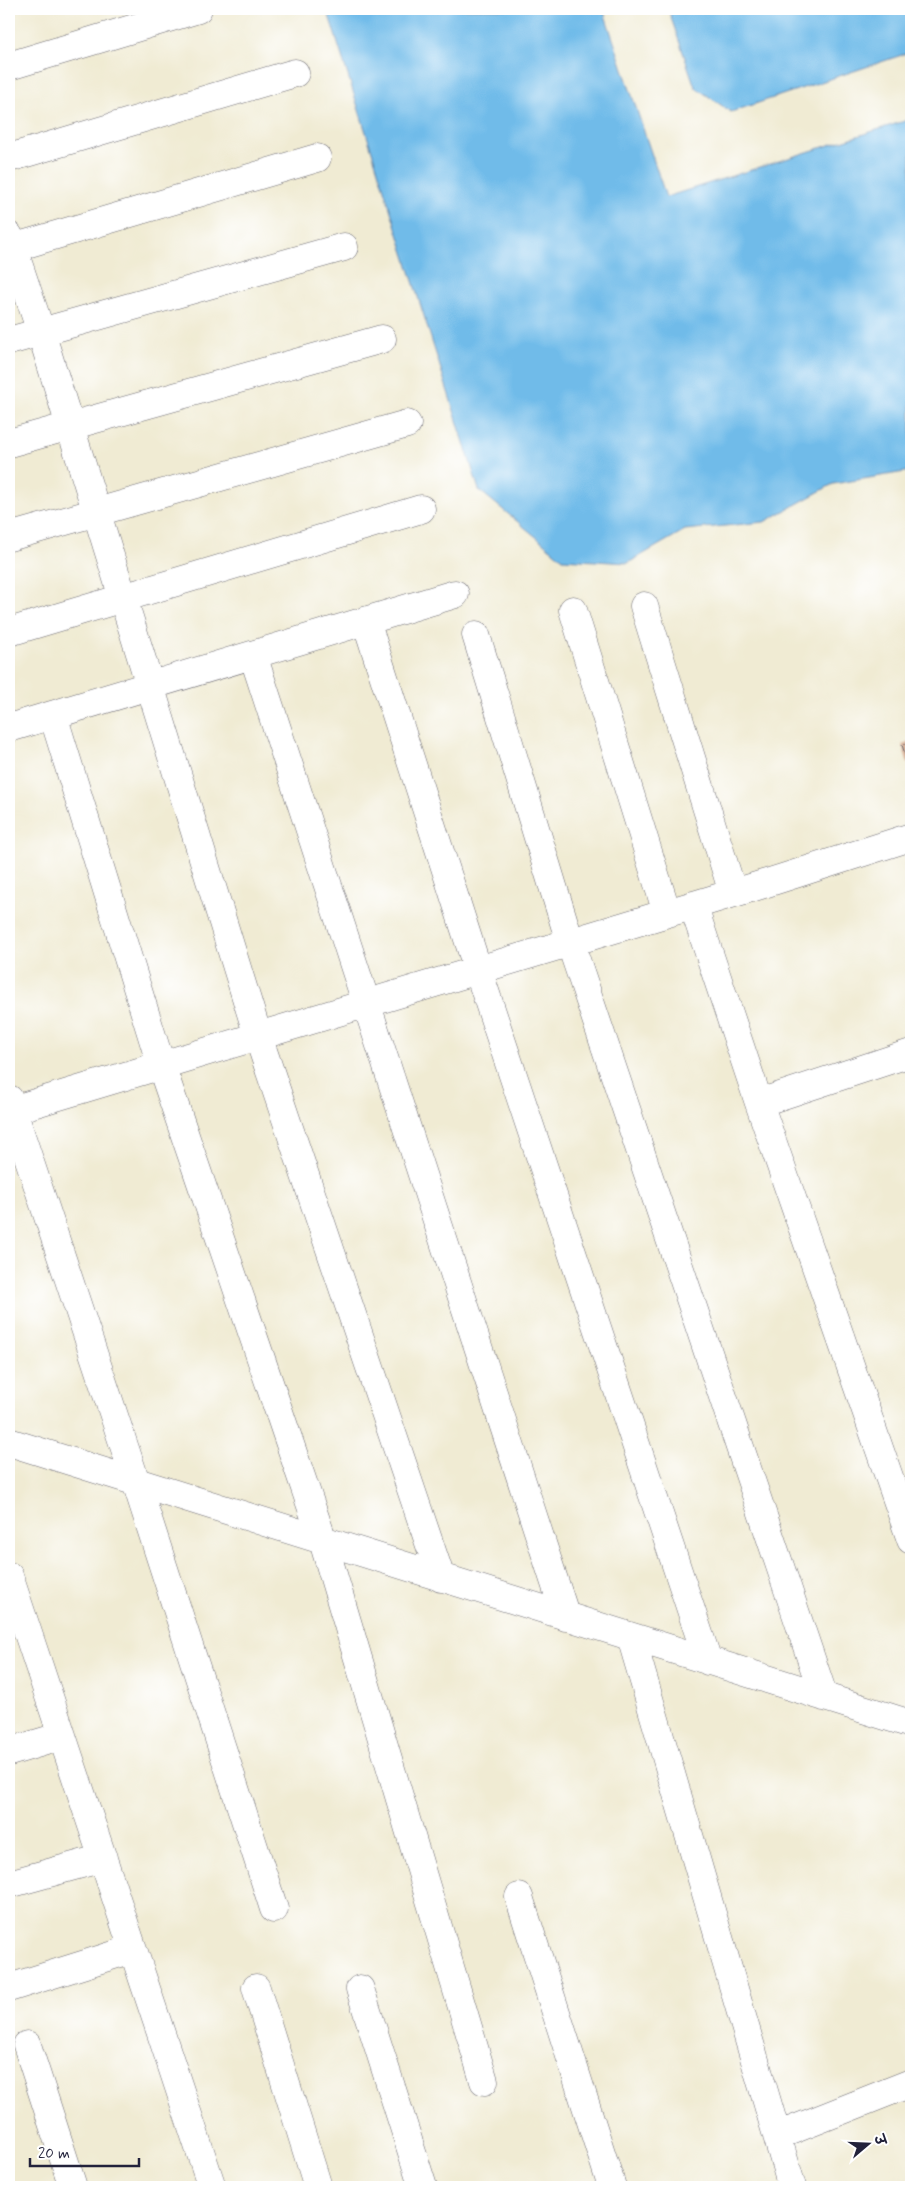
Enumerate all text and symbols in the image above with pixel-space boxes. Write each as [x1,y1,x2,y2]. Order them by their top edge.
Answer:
north arrow [842,2118,892,2168]
text: उ [869,2131,890,2149]
scale bar [30,2136,139,2168]
text: 20 m [38,2144,70,2164]

